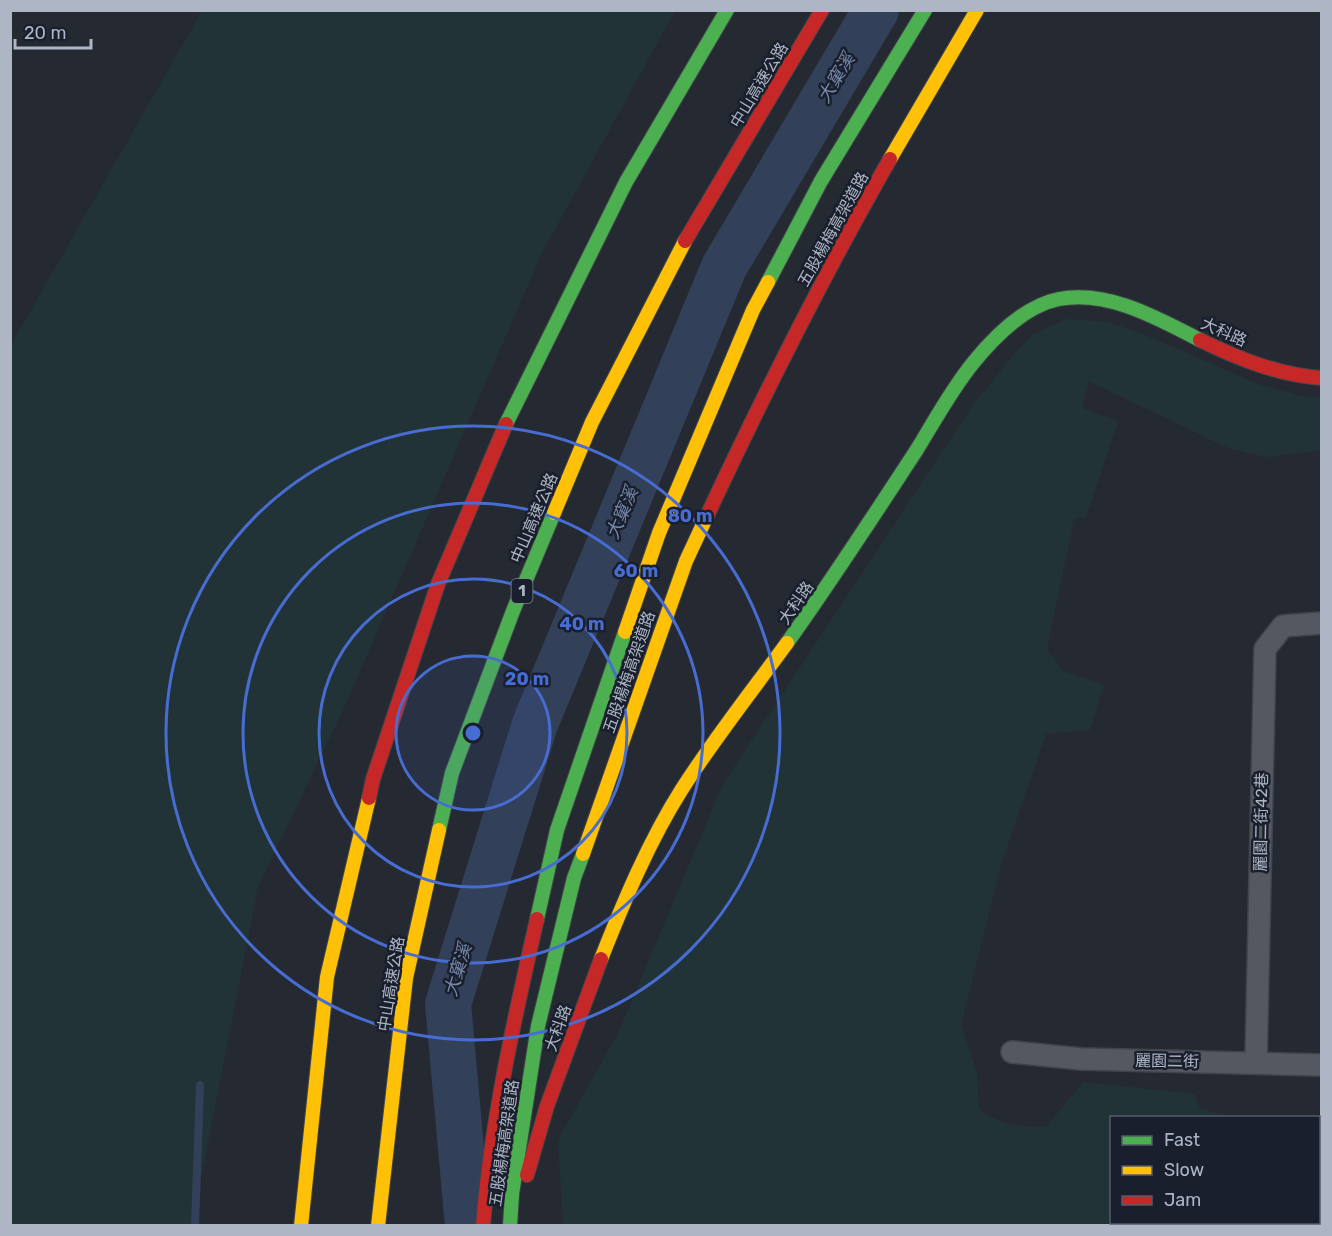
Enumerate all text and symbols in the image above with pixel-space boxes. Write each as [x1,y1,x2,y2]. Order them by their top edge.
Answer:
scale bar [15,12,92,50]
text: 20 m [24,22,66,44]
street label: 中山高速公路 [726,39,792,131]
water label: 大窠溪 [813,47,861,107]
street label: 五股楊梅高架道路 [794,168,872,290]
street label: 大科路 [1198,314,1250,350]
street label: 中山高速公路 [506,470,562,566]
water label: 大窠溪 [601,481,644,542]
text: 80 m [668,505,712,527]
text: 60 m [614,560,658,582]
street label: 大科路 [774,578,818,628]
road number: 1 [512,579,532,603]
street label: 五股楊梅高架道路 [599,608,659,736]
text: 40 m [560,613,604,635]
text: 20 m [505,668,549,690]
centre of rings [463,723,483,743]
street label: 麗園二街42巷 [1251,772,1271,872]
street label: 中山高速公路 [374,935,408,1033]
water label: 大窠溪 [440,938,477,999]
street label: 大科路 [541,1002,575,1054]
street label: 麗園二街 [1135,1051,1199,1071]
street label: 五股楊梅高架道路 [486,1078,522,1208]
legend [1110,1116,1320,1224]
text: Fast [1164,1129,1200,1151]
text: Slow [1164,1159,1204,1181]
text: Jam [1164,1189,1201,1211]

